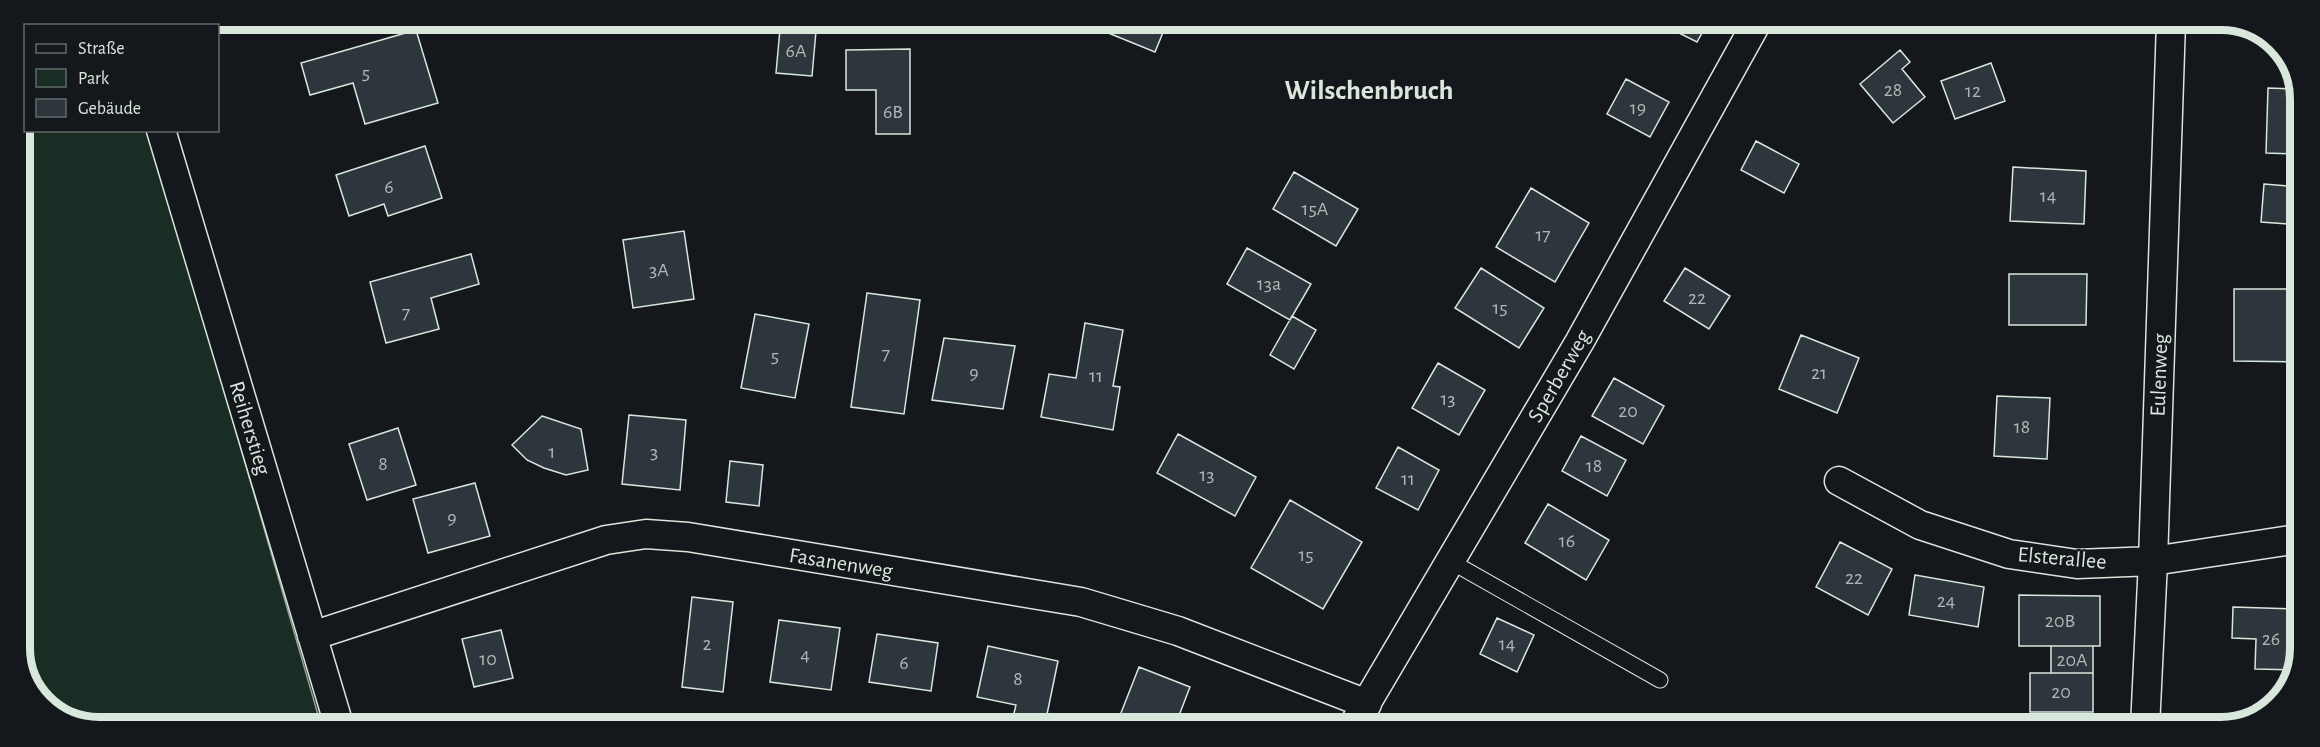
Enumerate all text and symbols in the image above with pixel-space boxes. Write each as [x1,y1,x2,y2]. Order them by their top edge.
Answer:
legend [24,24,219,132]
text: Straße [78,40,124,58]
house number: 6A [786,41,807,61]
house number: 5 [362,63,370,83]
text: Park [78,70,110,88]
district label: Wilschenbruch [1285,77,1453,105]
house number: 28 [1884,80,1902,100]
house number: 12 [1965,81,1981,101]
house number: 19 [1630,98,1646,118]
text: Gebäude [78,100,141,118]
house number: 6B [883,102,903,122]
house number: 6 [384,177,394,197]
house number: 14 [2040,186,2056,206]
house number: 15A [1302,199,1329,219]
house number: 17 [1535,225,1551,245]
house number: 3A [649,260,669,280]
house number: 13a [1257,274,1281,294]
house number: 22 [1688,288,1706,308]
house number: 15 [1492,298,1508,318]
house number: 7 [402,303,410,323]
street label: Sperberweg [1524,326,1594,426]
street label: Eulenweg [2147,333,2171,417]
house number: 7 [882,344,890,364]
house number: 5 [771,346,779,366]
house number: 9 [969,363,979,383]
house number: 21 [1811,363,1827,383]
house number: 11 [1089,366,1103,386]
street label: Reiherstieg [225,379,275,478]
house number: 13 [1440,389,1456,409]
house number: 20 [1618,401,1638,421]
house number: 18 [2014,417,2030,437]
house number: 1 [549,442,555,462]
house number: 3 [650,442,658,462]
house number: 8 [378,454,388,474]
house number: 18 [1586,456,1602,476]
house number: 13 [1199,465,1215,485]
house number: 11 [1401,469,1415,489]
house number: 9 [447,508,457,528]
house number: 16 [1559,531,1575,551]
street label: Elsterallee [2017,543,2107,573]
street label: Fasanenweg [788,544,895,582]
house number: 15 [1298,545,1314,565]
house number: 22 [1845,568,1863,588]
house number: 24 [1937,591,1955,611]
house number: 20B [2045,611,2075,631]
house number: 26 [2262,629,2280,649]
house number: 2 [702,634,712,654]
house number: 14 [1499,634,1515,654]
house number: 4 [800,645,810,665]
house number: 10 [479,649,497,669]
house number: 20A [2056,650,2088,670]
house number: 6 [899,653,909,673]
house number: 8 [1013,669,1023,689]
house number: 20 [2051,682,2071,702]

